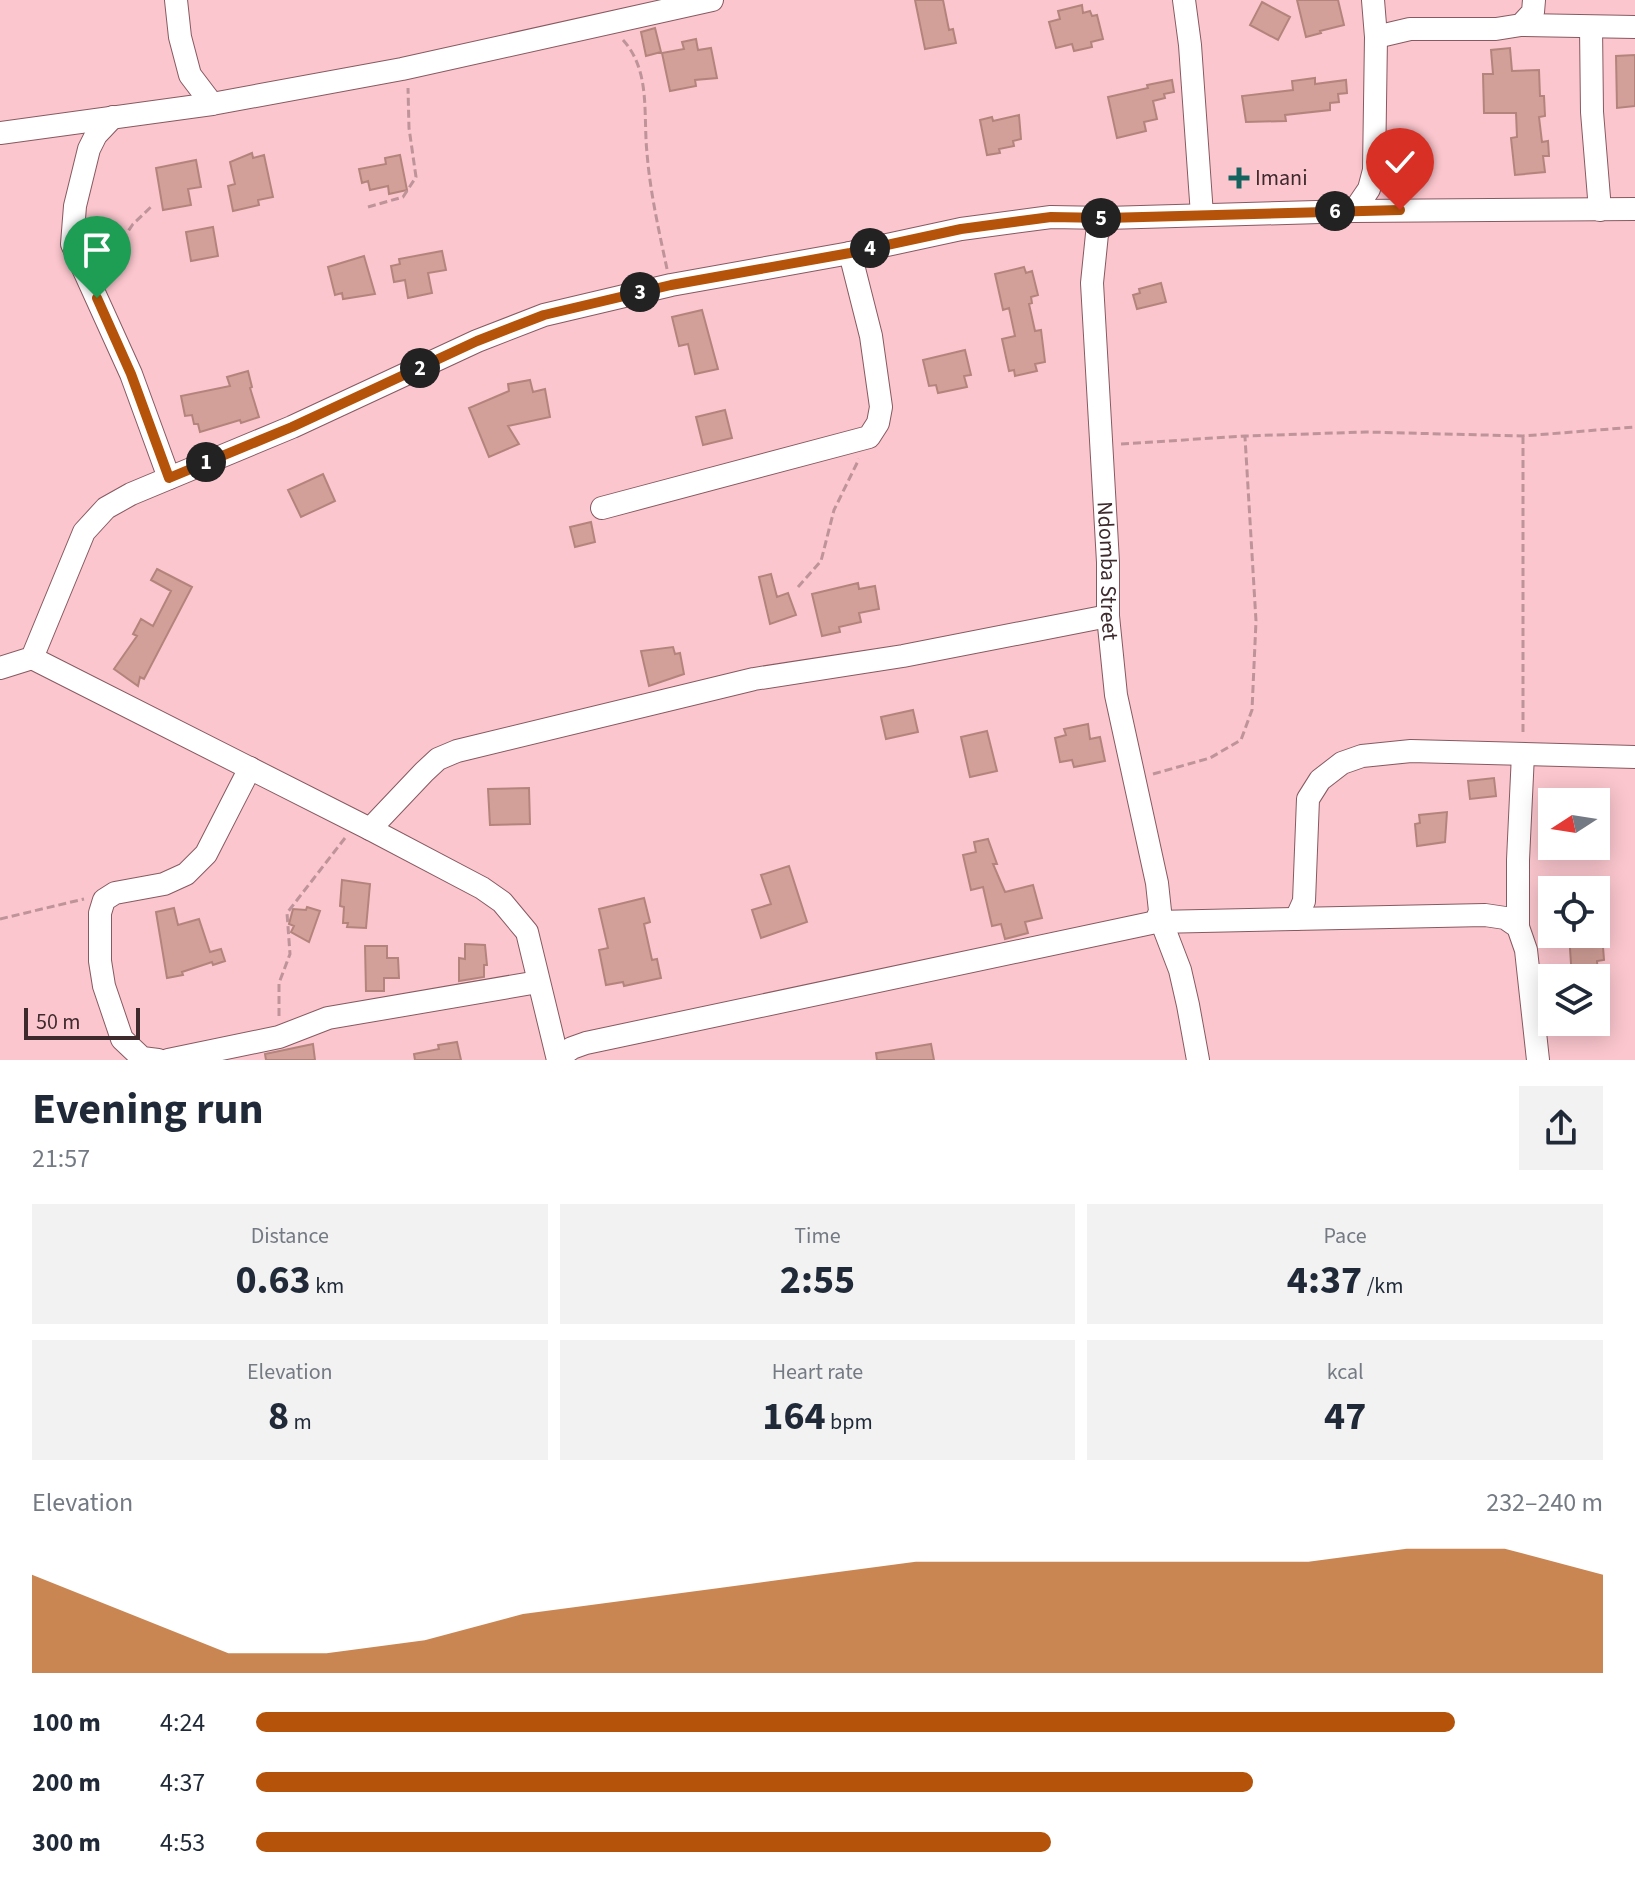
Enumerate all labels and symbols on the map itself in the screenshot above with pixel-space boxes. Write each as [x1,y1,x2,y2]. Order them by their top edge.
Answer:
pin [1366,128,1434,210]
place label: Imani [1255,162,1308,194]
marker: Imani [1230,169,1248,187]
pin: 6 [1315,191,1355,231]
pin: 5 [1081,198,1121,238]
pin [63,216,131,298]
pin: 4 [850,228,890,268]
pin: 3 [620,272,660,312]
pin: 2 [400,348,440,388]
pin: 1 [186,442,226,482]
street label: Ndomba Street [1089,501,1126,643]
north arrow [1538,788,1610,860]
scale bar [24,1004,140,1040]

